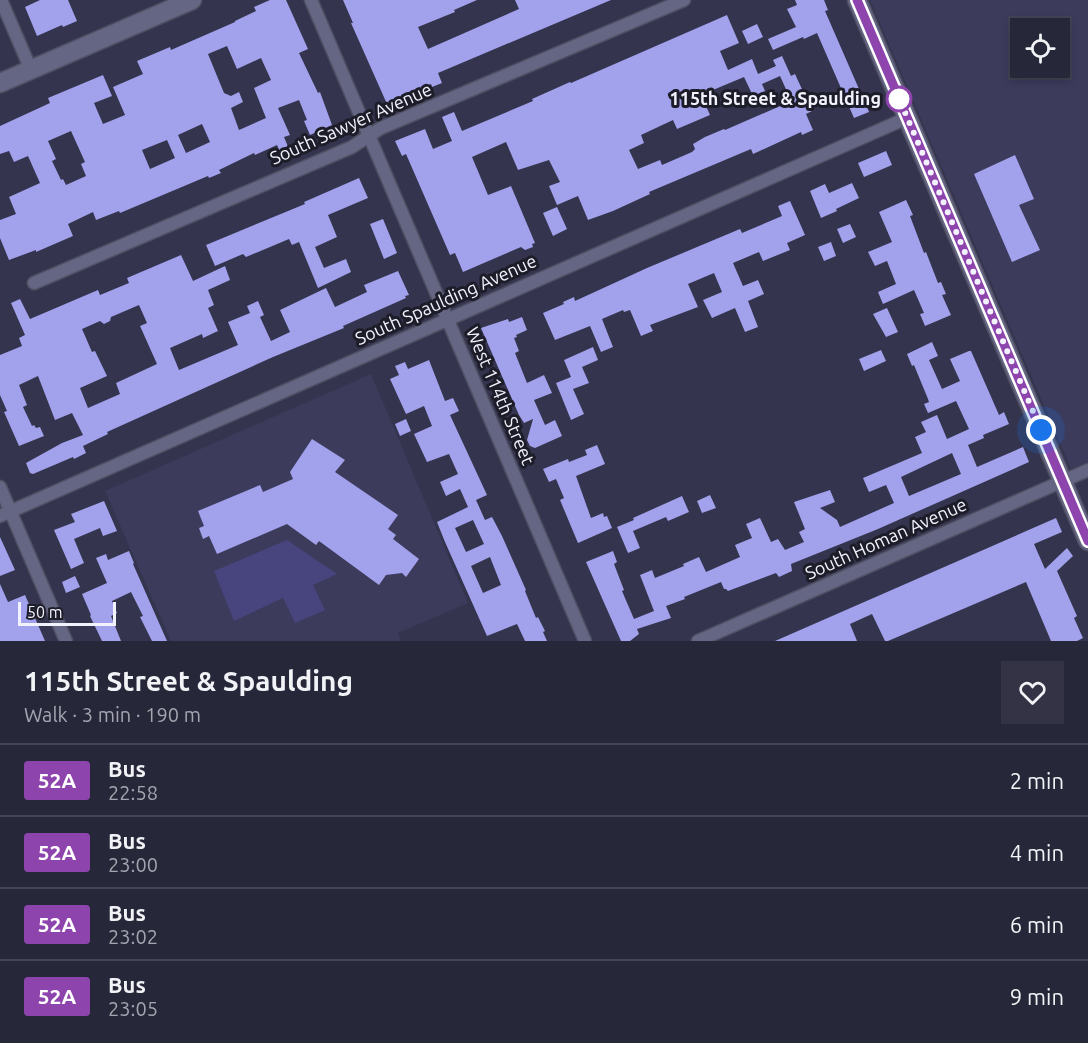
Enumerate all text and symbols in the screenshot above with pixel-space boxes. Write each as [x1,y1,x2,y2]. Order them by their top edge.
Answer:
map controls [1010,18,1070,78]
button: locate [1010,18,1070,78]
street label: South Sawyer Avenue [267,78,435,168]
marker: 115th Street & Spaulding [886,86,912,112]
place label: 115th Street & Spaulding [670,88,881,108]
street label: South Spaulding Avenue [352,250,539,348]
street label: West 114th Street [463,324,539,467]
your location [1026,415,1056,445]
street label: South Homan Avenue [802,493,969,583]
scale bar [18,599,116,626]
text: 50 m [27,603,63,621]
button: heart [1001,661,1064,724]
text: 115th Street & Spaulding [24,665,353,696]
text: Walk · 3 min · 190 m [24,703,201,726]
text: Bus [108,756,146,781]
text: 52A [38,768,76,792]
text: 2 min [1010,768,1064,793]
text: 22:58 [108,781,158,804]
text: Bus [108,828,146,853]
text: 52A [38,840,76,864]
text: 4 min [1010,840,1064,865]
text: 23:00 [108,853,158,876]
text: Bus [108,900,146,925]
text: 52A [38,912,76,936]
text: 6 min [1010,912,1064,937]
text: 23:02 [108,925,158,948]
text: Bus [108,972,146,997]
text: 52A [38,984,76,1008]
text: 9 min [1010,984,1064,1009]
text: 23:05 [108,997,158,1020]

